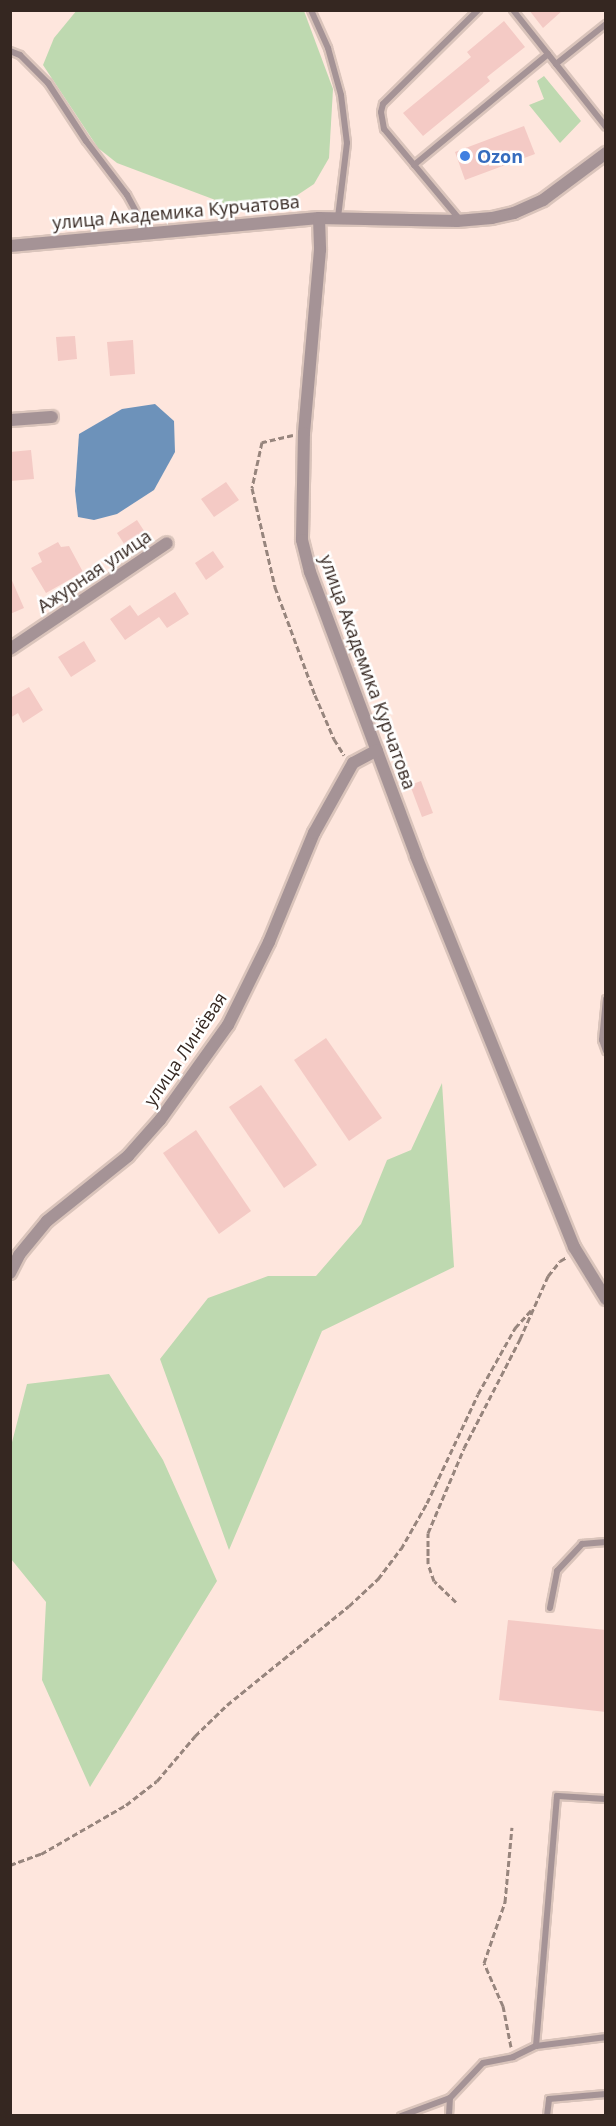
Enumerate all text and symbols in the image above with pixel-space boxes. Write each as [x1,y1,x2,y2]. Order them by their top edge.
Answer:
place label: Ozon [477,145,523,167]
marker: Ozon [458,149,472,163]
street label: улица Академика Курчатова [52,190,300,234]
street label: Ажурная улица [33,525,155,617]
street label: улица Академика Курчатова [315,552,421,792]
street label: улица Линёвая [139,988,231,1110]

